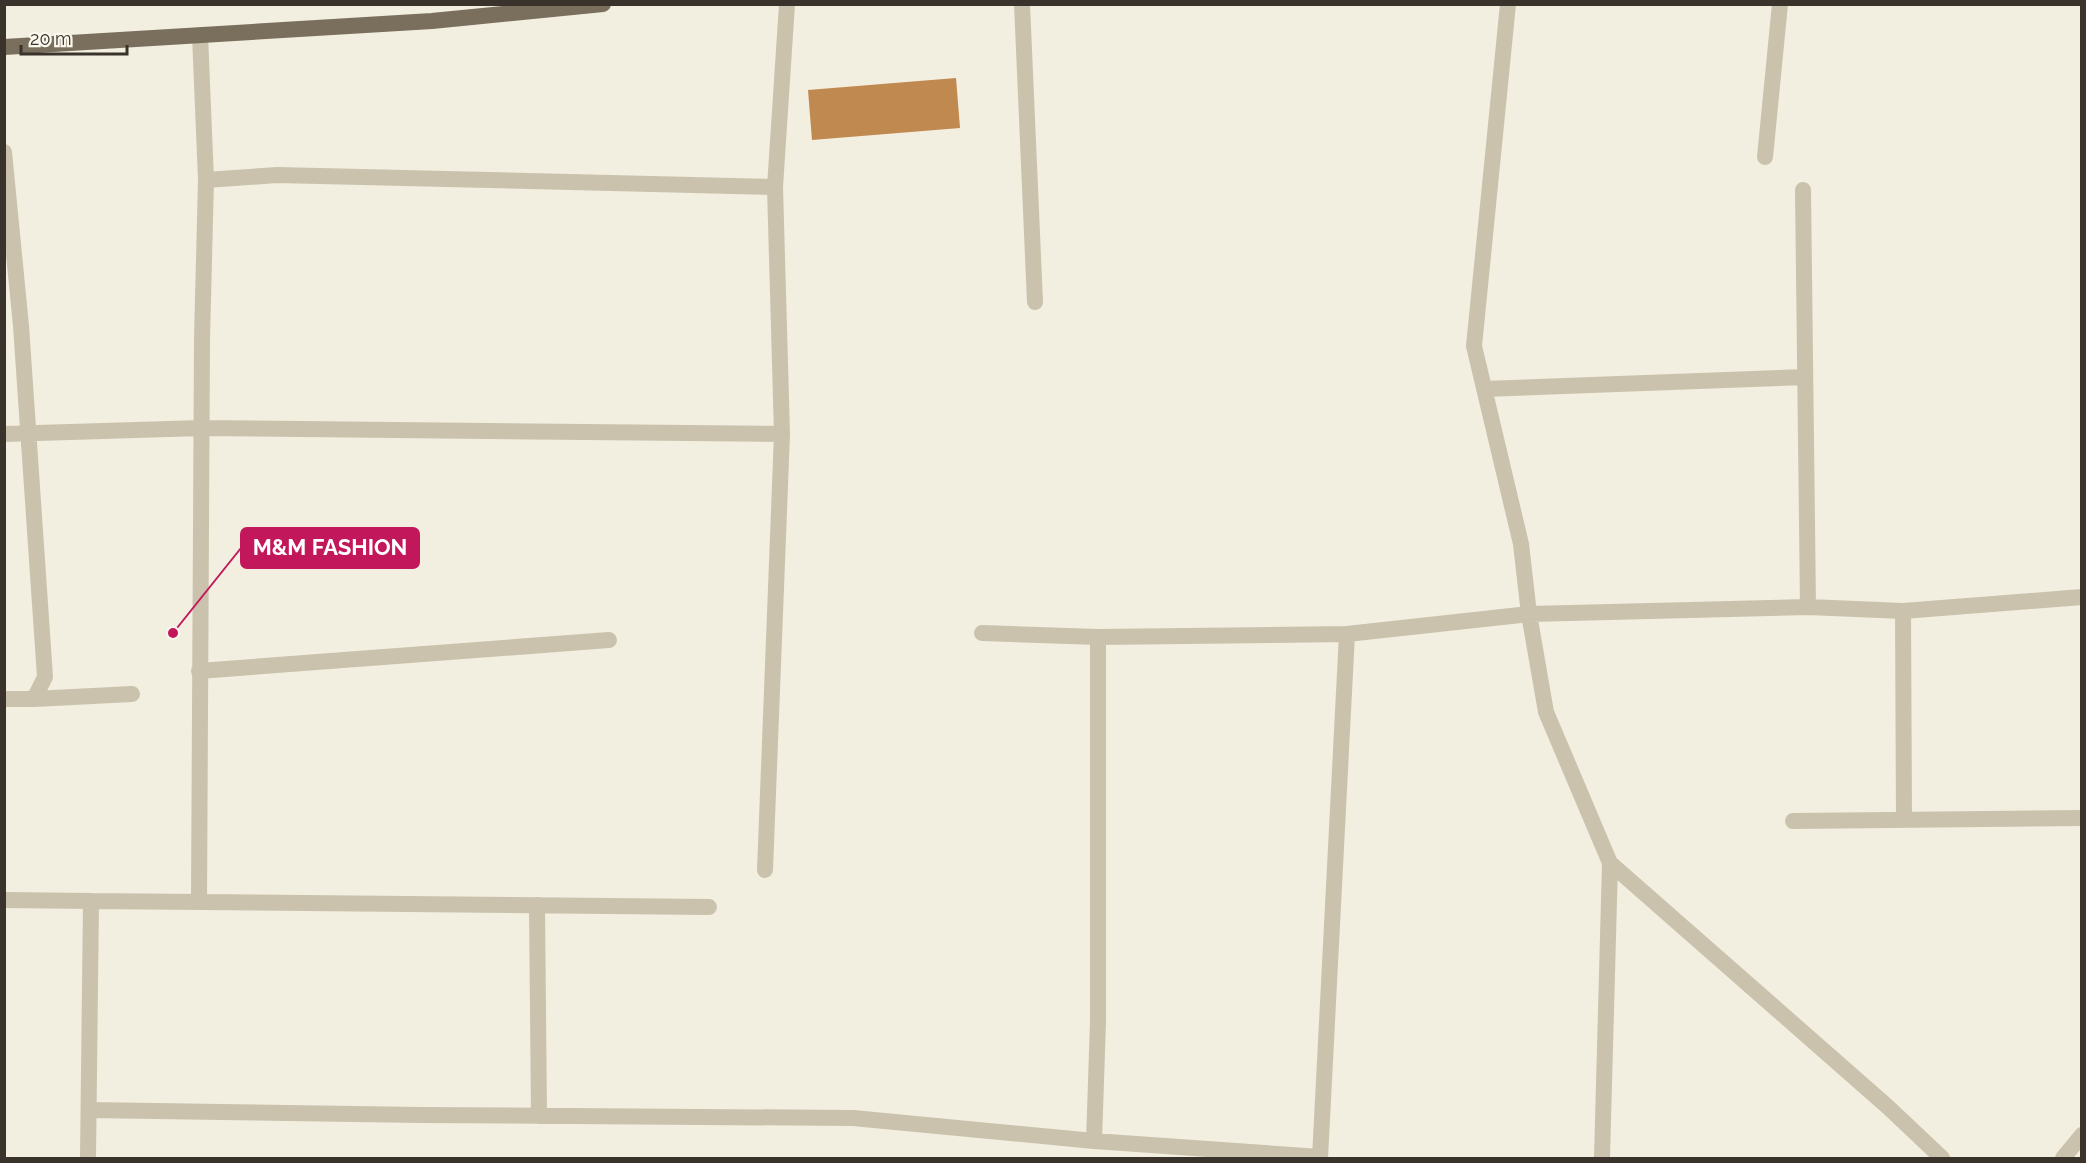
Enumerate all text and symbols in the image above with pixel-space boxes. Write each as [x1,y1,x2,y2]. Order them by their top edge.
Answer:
scale bar [21,18,128,56]
text: 20 m [30,28,72,49]
callout: M&M FASHION [241,528,419,568]
text: M&M FASHION [253,534,407,560]

